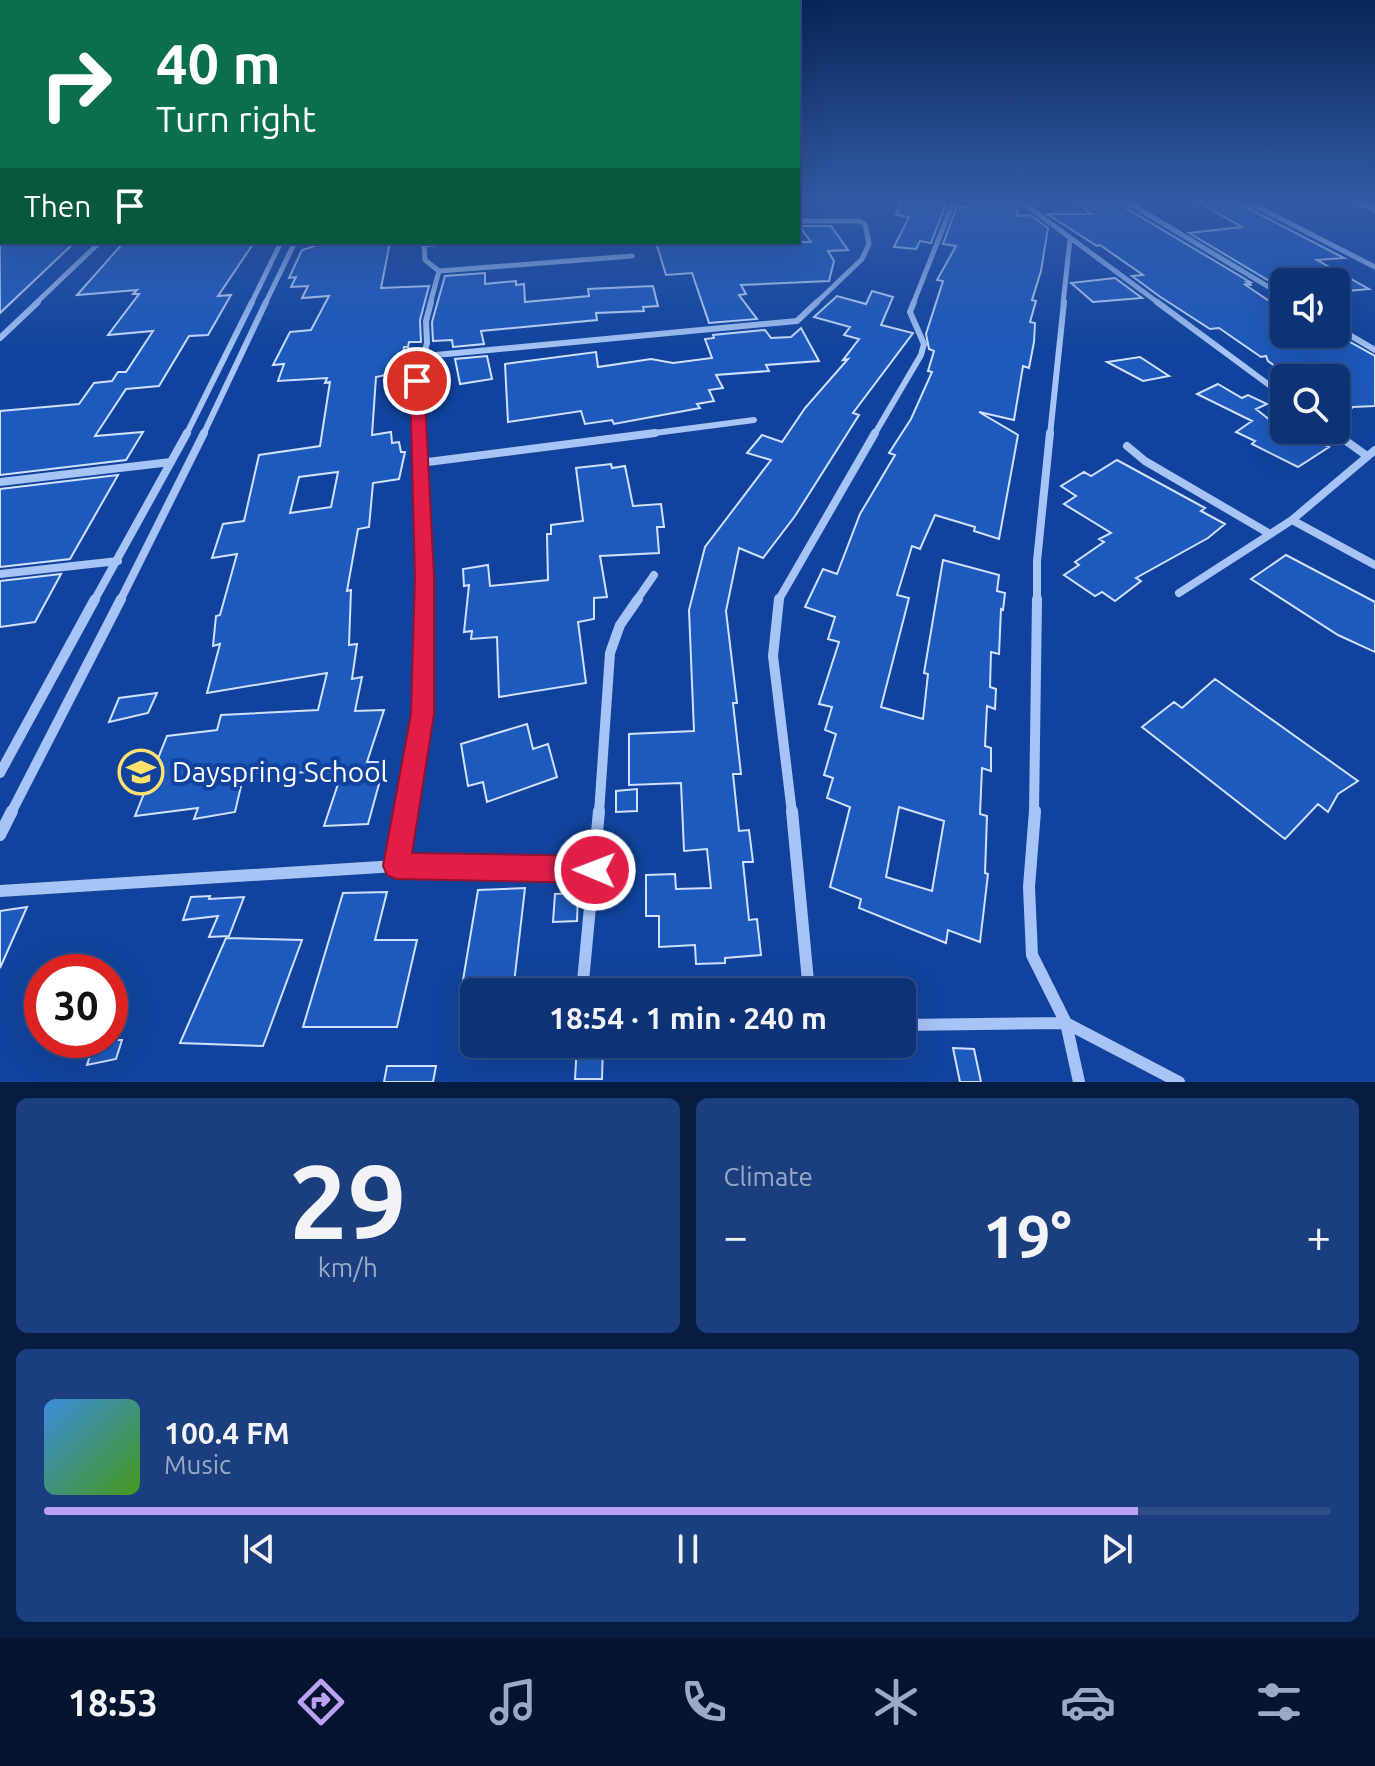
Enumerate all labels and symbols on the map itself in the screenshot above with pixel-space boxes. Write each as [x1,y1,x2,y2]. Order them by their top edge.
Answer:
pin [383,347,451,415]
school or university icon: Dayspring School [117,748,165,796]
place label: Dayspring School [172,756,388,787]
position arrow [553,828,637,912]
speed limit sign: 30 [24,954,128,1058]

